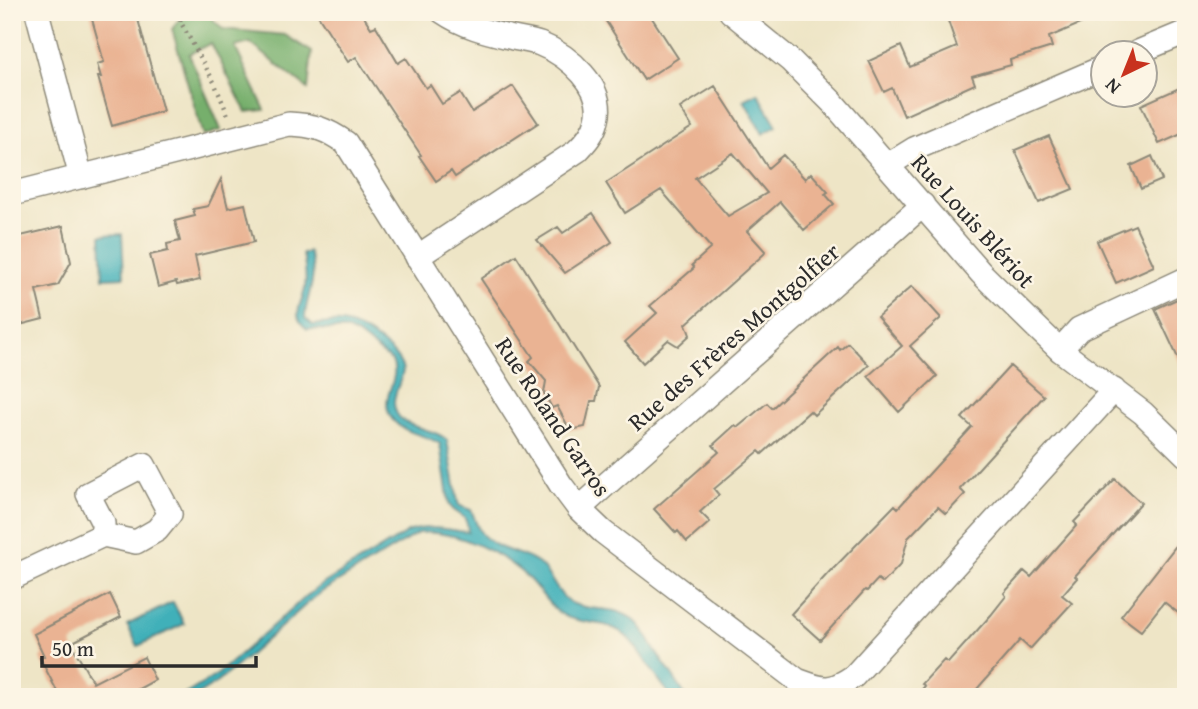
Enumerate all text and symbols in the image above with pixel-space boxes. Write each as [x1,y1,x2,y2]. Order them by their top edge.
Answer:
north arrow [1090,38,1160,108]
text: N [1098,72,1127,101]
street label: Rue Louis Blériot [903,145,1044,296]
street label: Rue des Frères Montgolfier [620,234,848,439]
street label: Rue Roland Garros [487,330,620,504]
scale bar [42,625,256,669]
text: 50 m [52,633,94,664]

